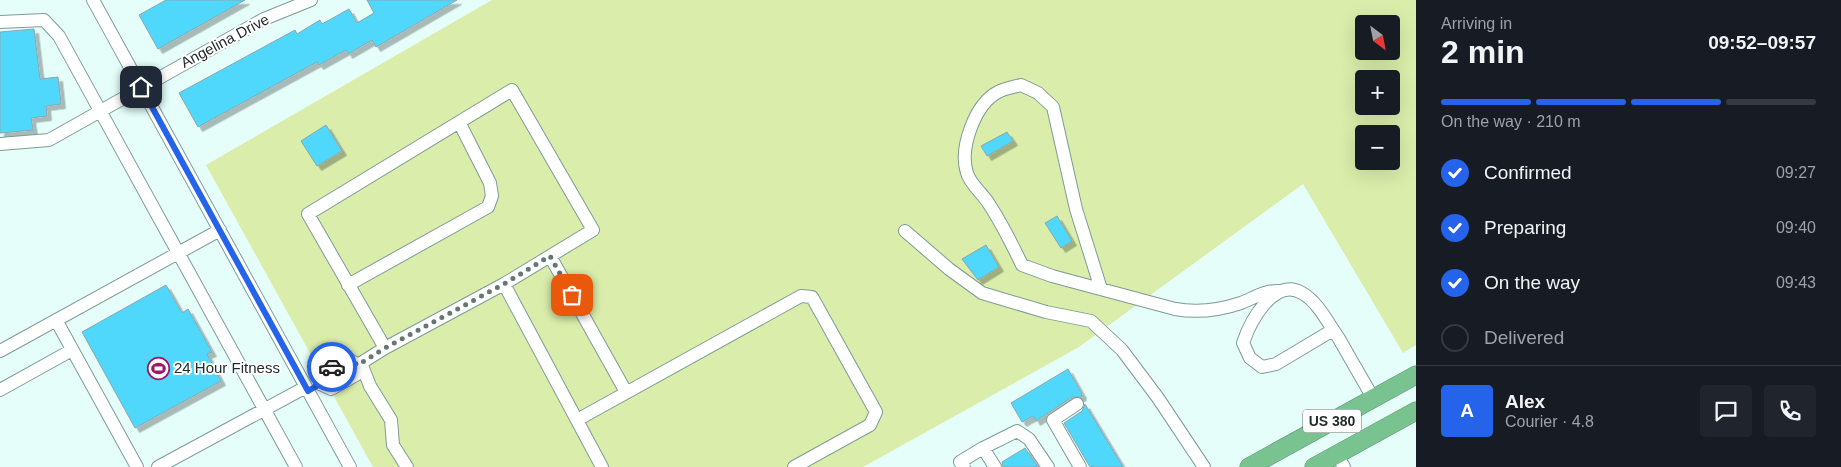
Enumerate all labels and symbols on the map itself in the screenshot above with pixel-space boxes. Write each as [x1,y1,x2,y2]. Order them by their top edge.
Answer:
street label: Angelina Drive [178,10,272,71]
north arrow [1355,15,1400,60]
pin [120,66,162,108]
pin [551,274,593,316]
courier [307,342,357,392]
sports icon: 24 Hour Fitness [146,356,170,380]
place label: 24 Hour Fitness [174,359,280,376]
road number: US 380 [1303,410,1361,432]

